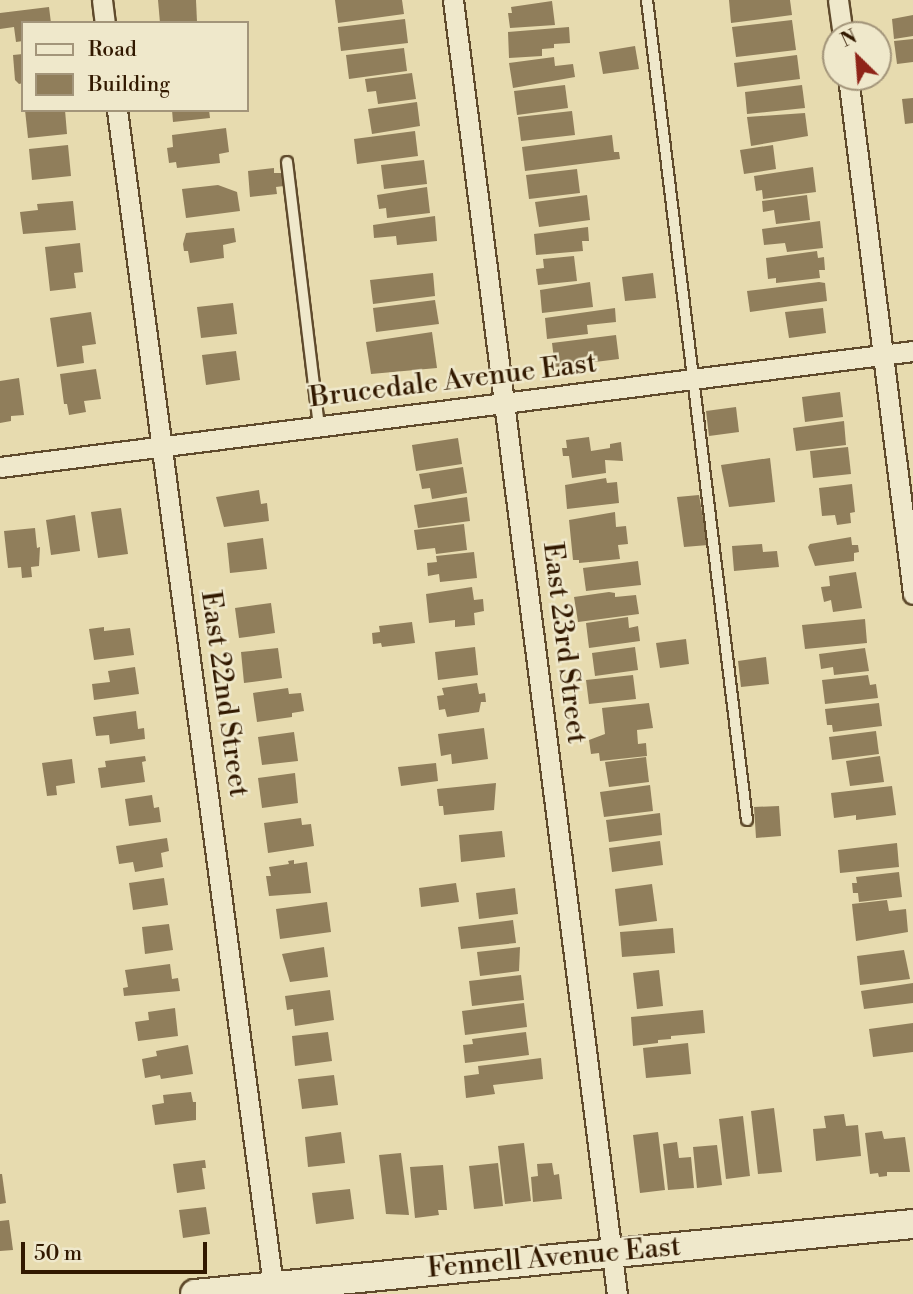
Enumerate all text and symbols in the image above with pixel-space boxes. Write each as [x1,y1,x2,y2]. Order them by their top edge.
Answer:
legend [21,21,248,112]
north arrow [822,21,892,91]
text: N [837,25,861,53]
text: Road [88,37,137,63]
text: Building [88,72,170,98]
street label: Brucedale Avenue East [308,347,598,415]
street label: East 23rd Street [535,540,593,746]
street label: East 22nd Street [193,589,255,799]
scale bar [24,1228,210,1272]
street label: Fennell Avenue East [426,1230,682,1286]
text: 50 m [34,1241,82,1267]

